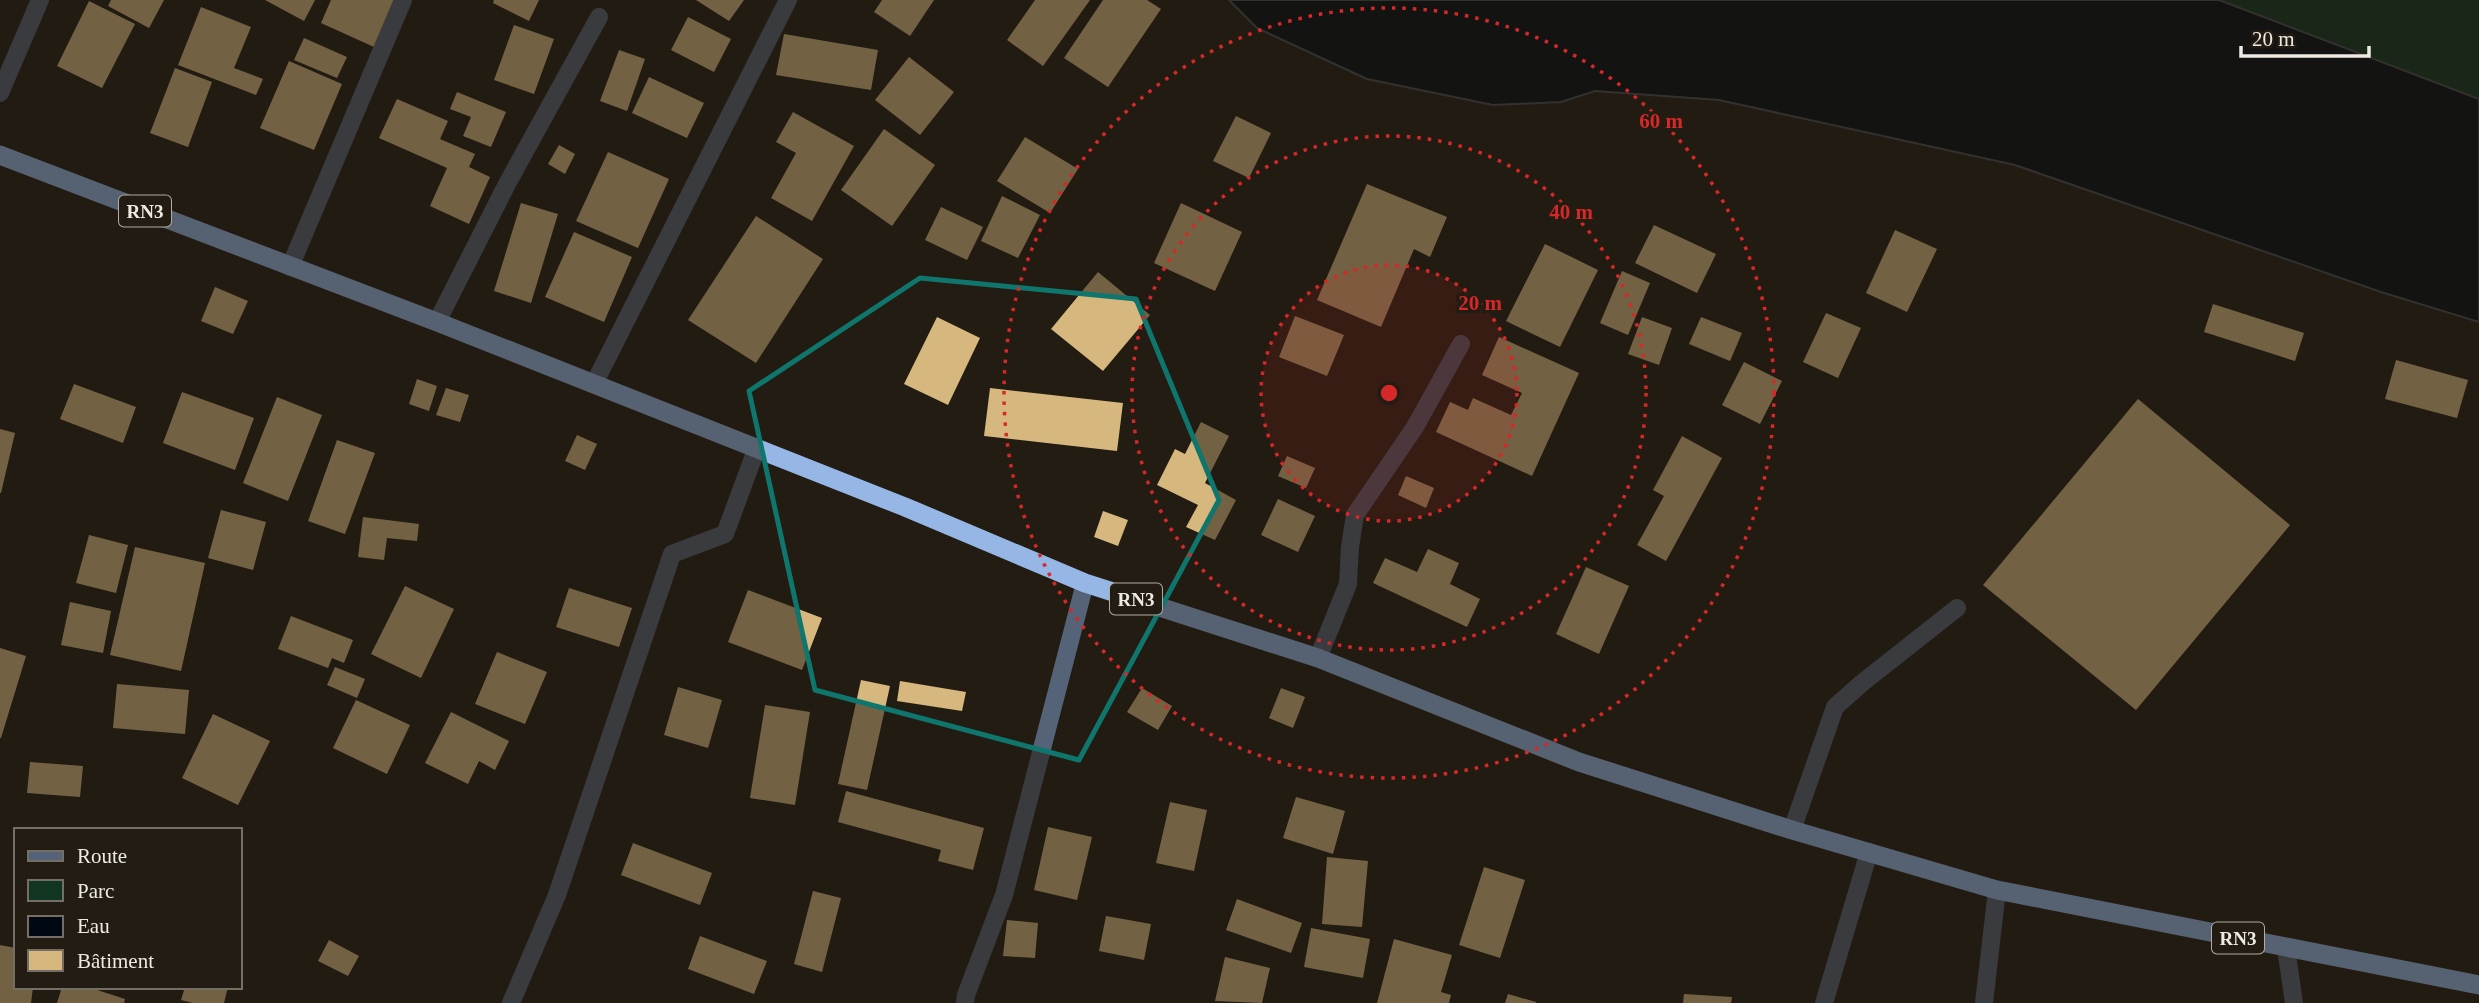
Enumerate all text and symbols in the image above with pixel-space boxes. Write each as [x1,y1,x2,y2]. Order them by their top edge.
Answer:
scale bar [2241,14,2369,58]
text: 20 m [2252,27,2295,51]
text: 60 m [1639,109,1683,133]
road number: RN3 [119,196,171,226]
text: 40 m [1549,200,1593,224]
text: 20 m [1458,291,1502,315]
centre of rings [1377,381,1401,405]
road number: RN3 [1110,584,1162,614]
legend [14,828,242,989]
text: Route [77,844,127,868]
text: Parc [77,879,114,903]
text: Eau [77,914,110,938]
road number: RN3 [2212,922,2264,954]
text: Bâtiment [77,949,154,973]

